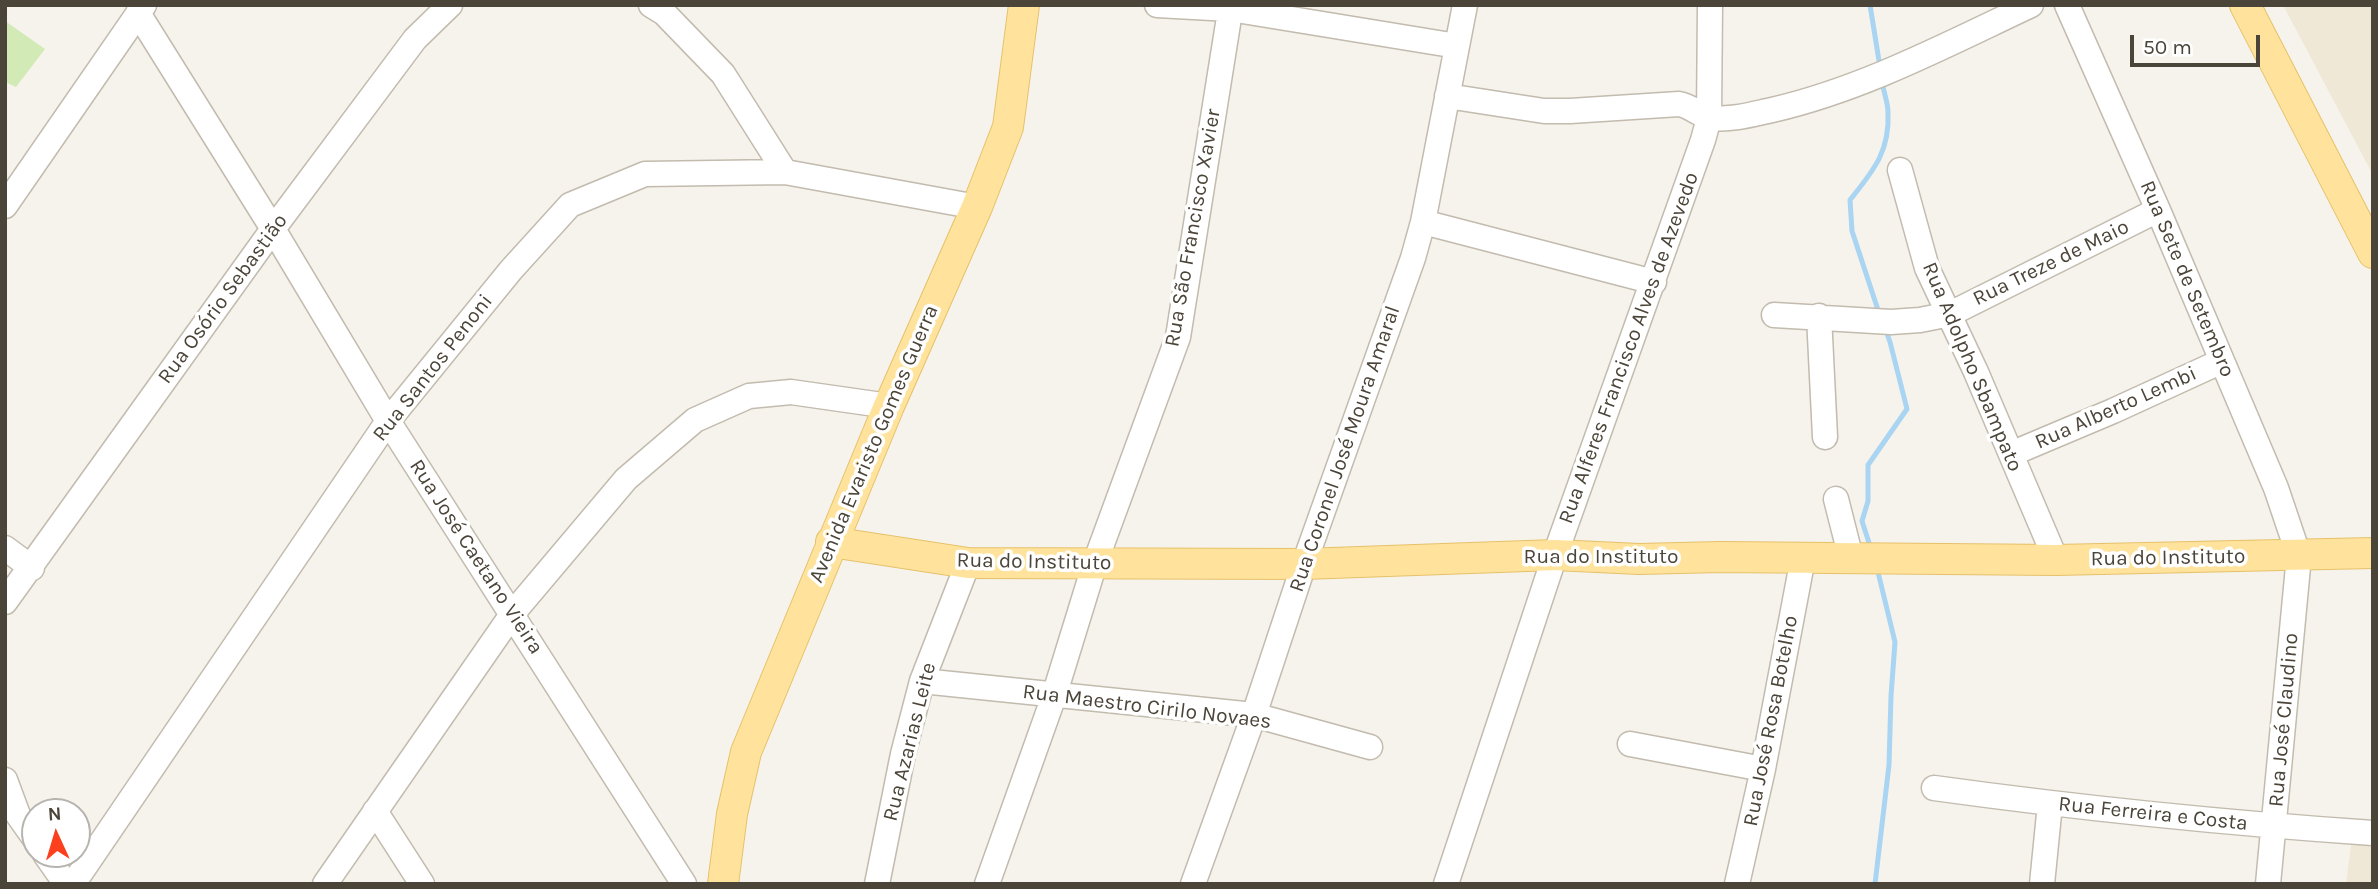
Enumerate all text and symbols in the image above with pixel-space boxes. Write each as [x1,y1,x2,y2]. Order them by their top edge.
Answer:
scale bar [2133,21,2262,65]
text: 50 m [2143,35,2192,59]
street label: Rua São Francisco Xavier [1160,107,1226,349]
street label: Rua Alferes Francisco Alves de Azevedo [1553,169,1705,527]
street label: Rua Sete de Setembro [2134,177,2240,381]
street label: Rua Osório Sebastião [153,209,293,389]
street label: Rua Treze de Maio [1969,214,2133,312]
street label: Rua Adolpho Sbampato [1916,259,2028,475]
street label: Rua Santos Penoni [368,289,498,447]
street label: Avenida Evaristo Gomes Guerra [804,301,944,587]
street label: Rua Coronel José Moura Amaral [1284,303,1406,595]
street label: Rua Alberto Lembi [2031,361,2201,455]
street label: Rua José Caetano Vieira [404,455,548,659]
street label: Rua do Instituto [1524,544,1678,570]
street label: Rua do Instituto [2090,544,2246,572]
street label: Rua do Instituto [956,548,1112,576]
street label: Rua José Rosa Botelho [1738,614,1804,828]
street label: Rua José Claudino [2264,632,2304,808]
street label: Rua Azarias Leite [878,660,942,824]
street label: Rua Maestro Cirilo Novaes [1021,679,1273,735]
street label: Rua Ferreira e Costa [2057,792,2249,836]
north arrow [21,798,91,868]
text: N [47,803,62,825]

